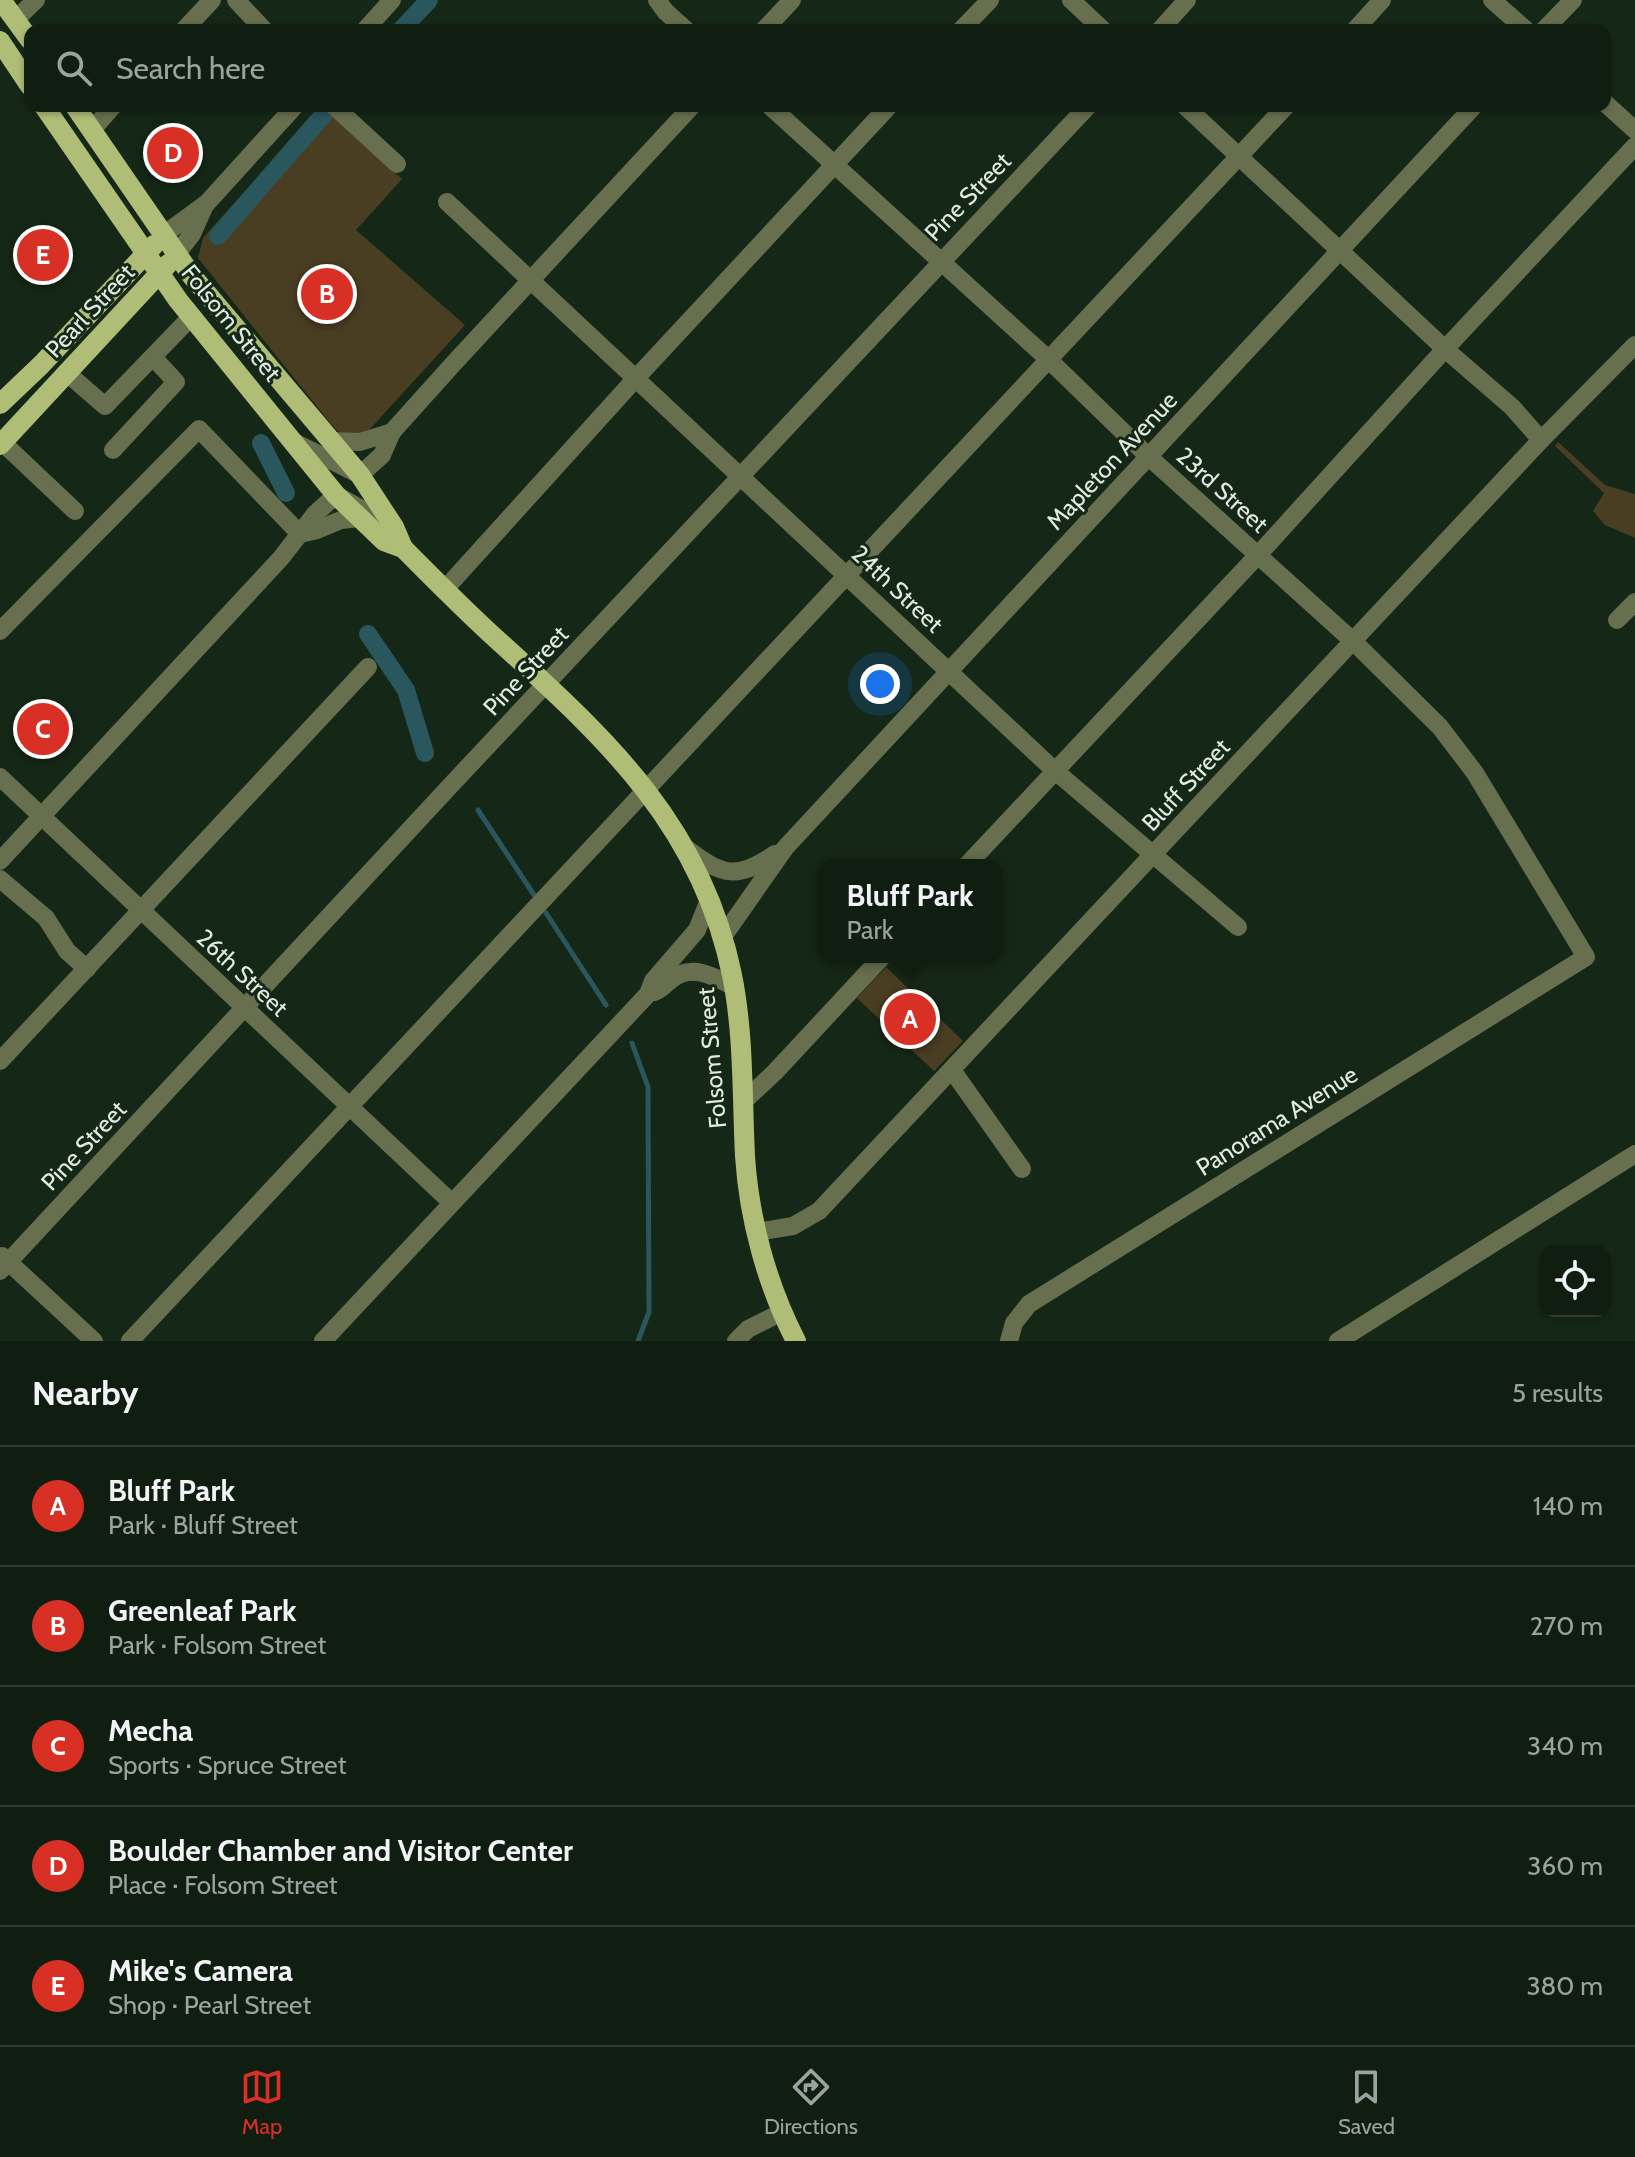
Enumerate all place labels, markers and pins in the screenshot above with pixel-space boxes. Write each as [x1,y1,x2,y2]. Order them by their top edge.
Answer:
pin: D [147,123,199,183]
pin: E [17,225,69,285]
pin: B [301,264,353,324]
pin: C [17,699,69,759]
pin: A [884,989,936,1049]

